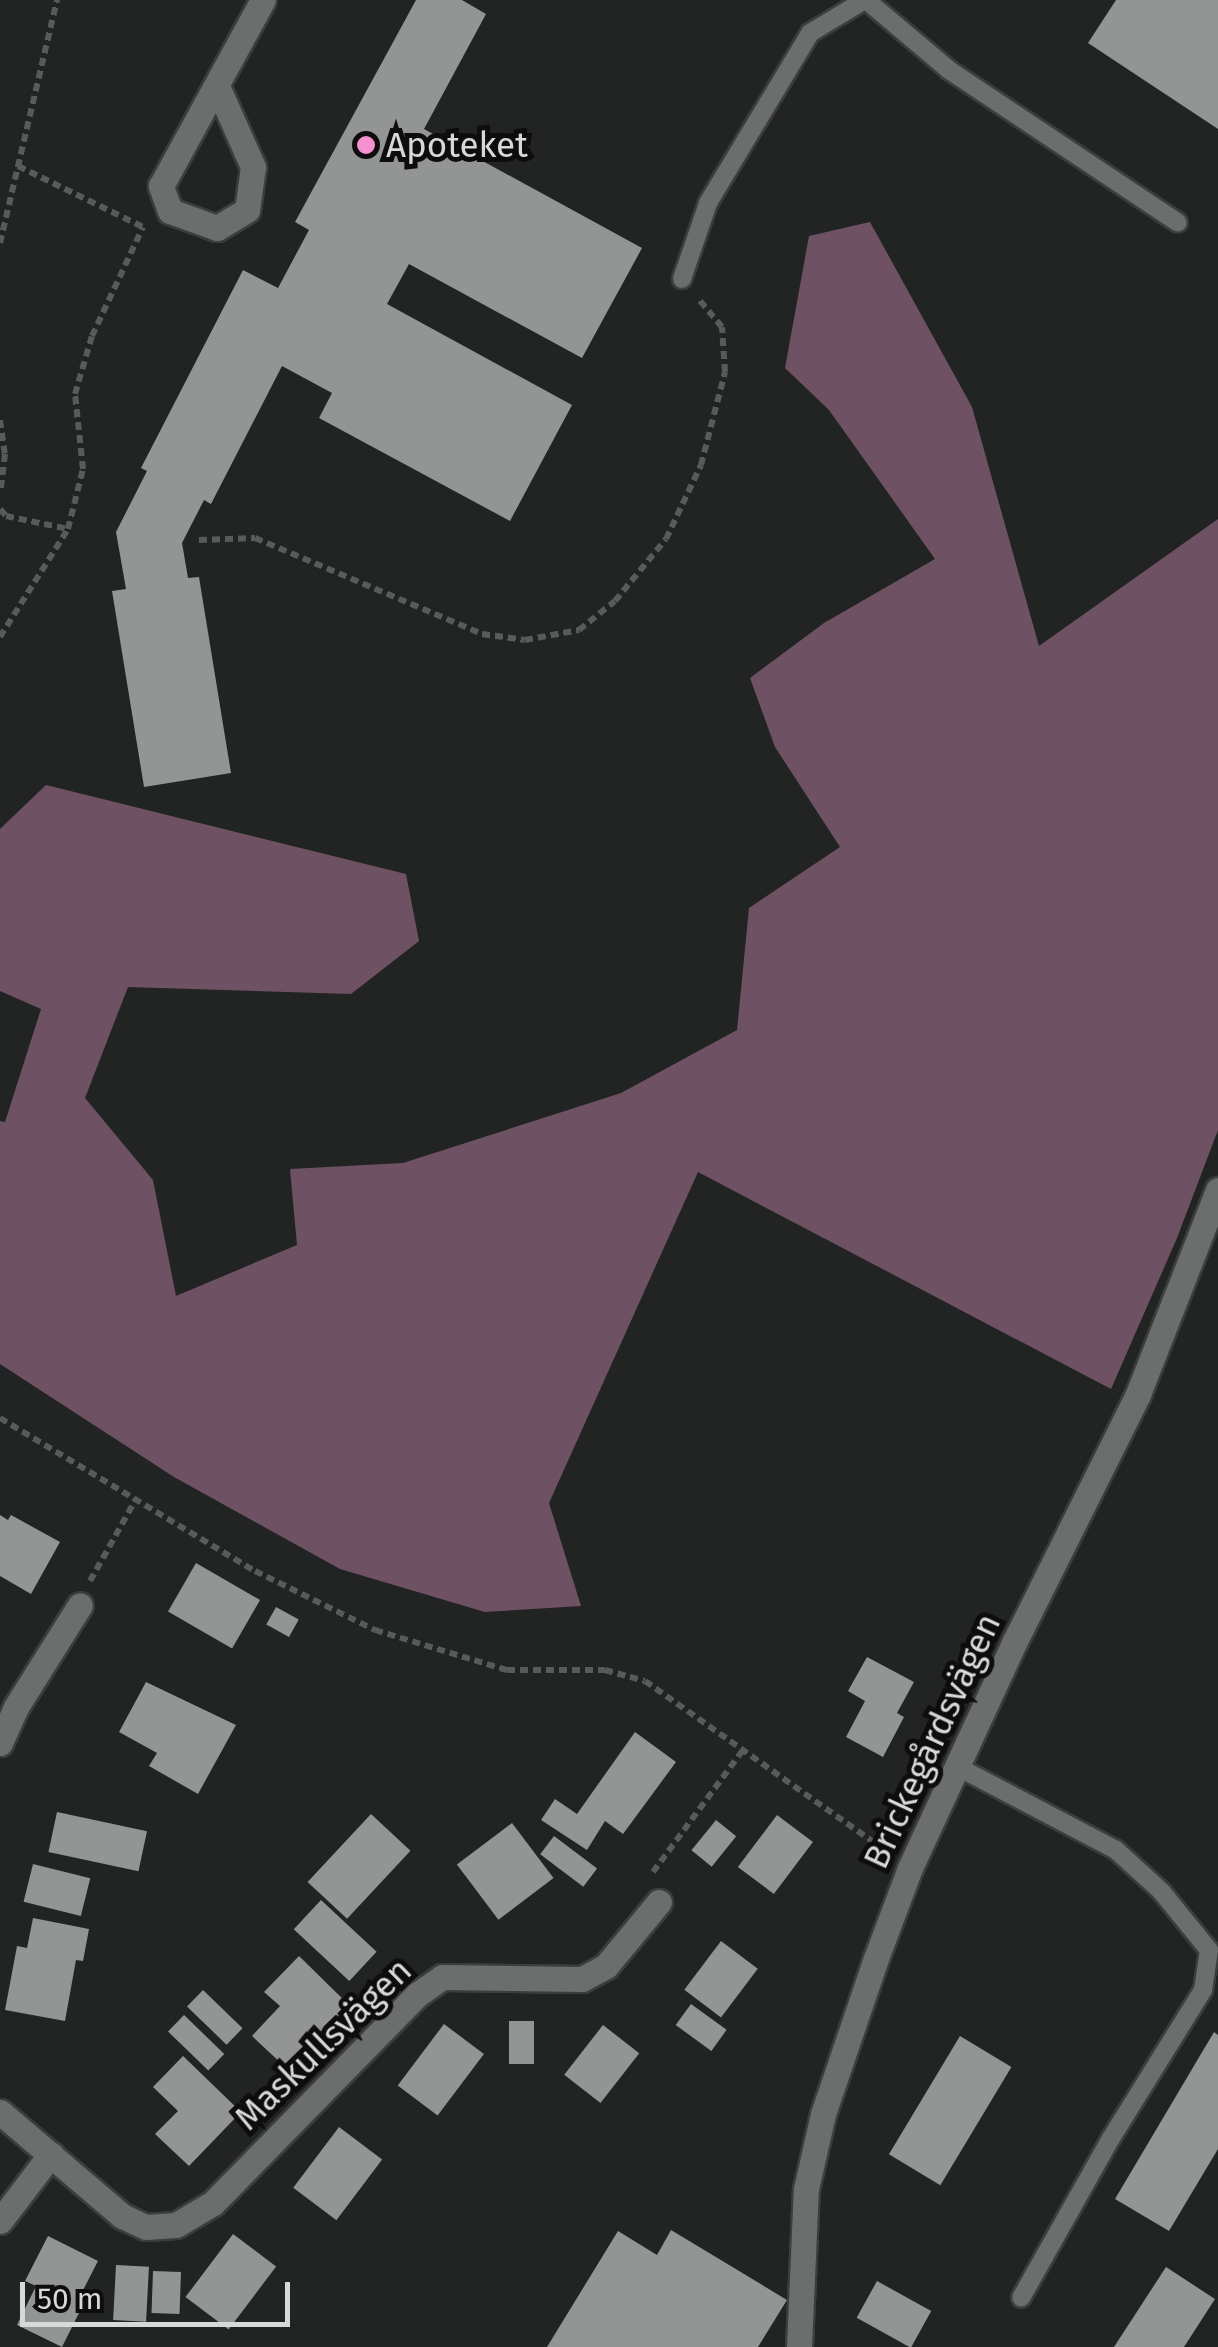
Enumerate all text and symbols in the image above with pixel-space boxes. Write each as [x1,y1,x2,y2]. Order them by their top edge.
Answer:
place label: Apoteket [386,124,528,166]
marker: Apoteket [355,134,377,156]
street label: Brickegårdsvägen [855,1607,1009,1875]
street label: Maskullsvägen [226,1949,420,2139]
scale bar [25,2262,295,2324]
text: 50 m [37,2281,102,2317]

